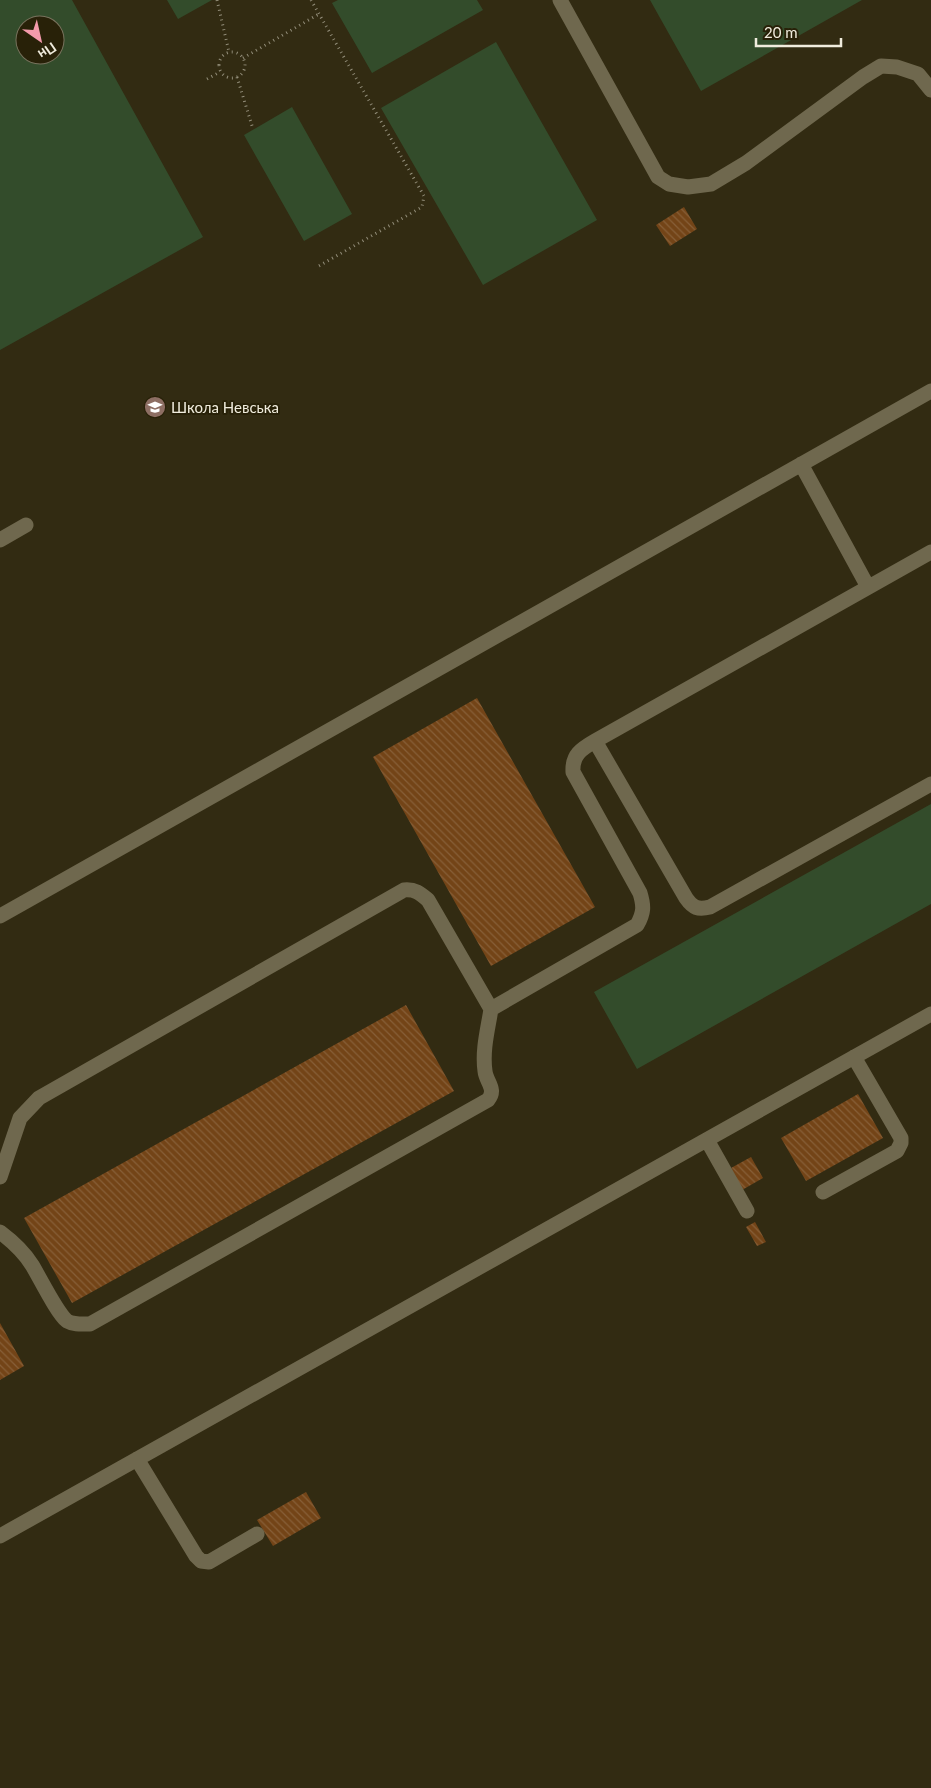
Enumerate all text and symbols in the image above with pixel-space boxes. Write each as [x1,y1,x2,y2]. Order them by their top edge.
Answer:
north arrow [15,15,65,65]
scale bar [756,15,841,47]
text: 20 m [764,23,798,41]
text: Пн [35,39,60,63]
school or university icon: Школа Невська [143,395,167,419]
place label: Школа Невська [171,398,279,416]

